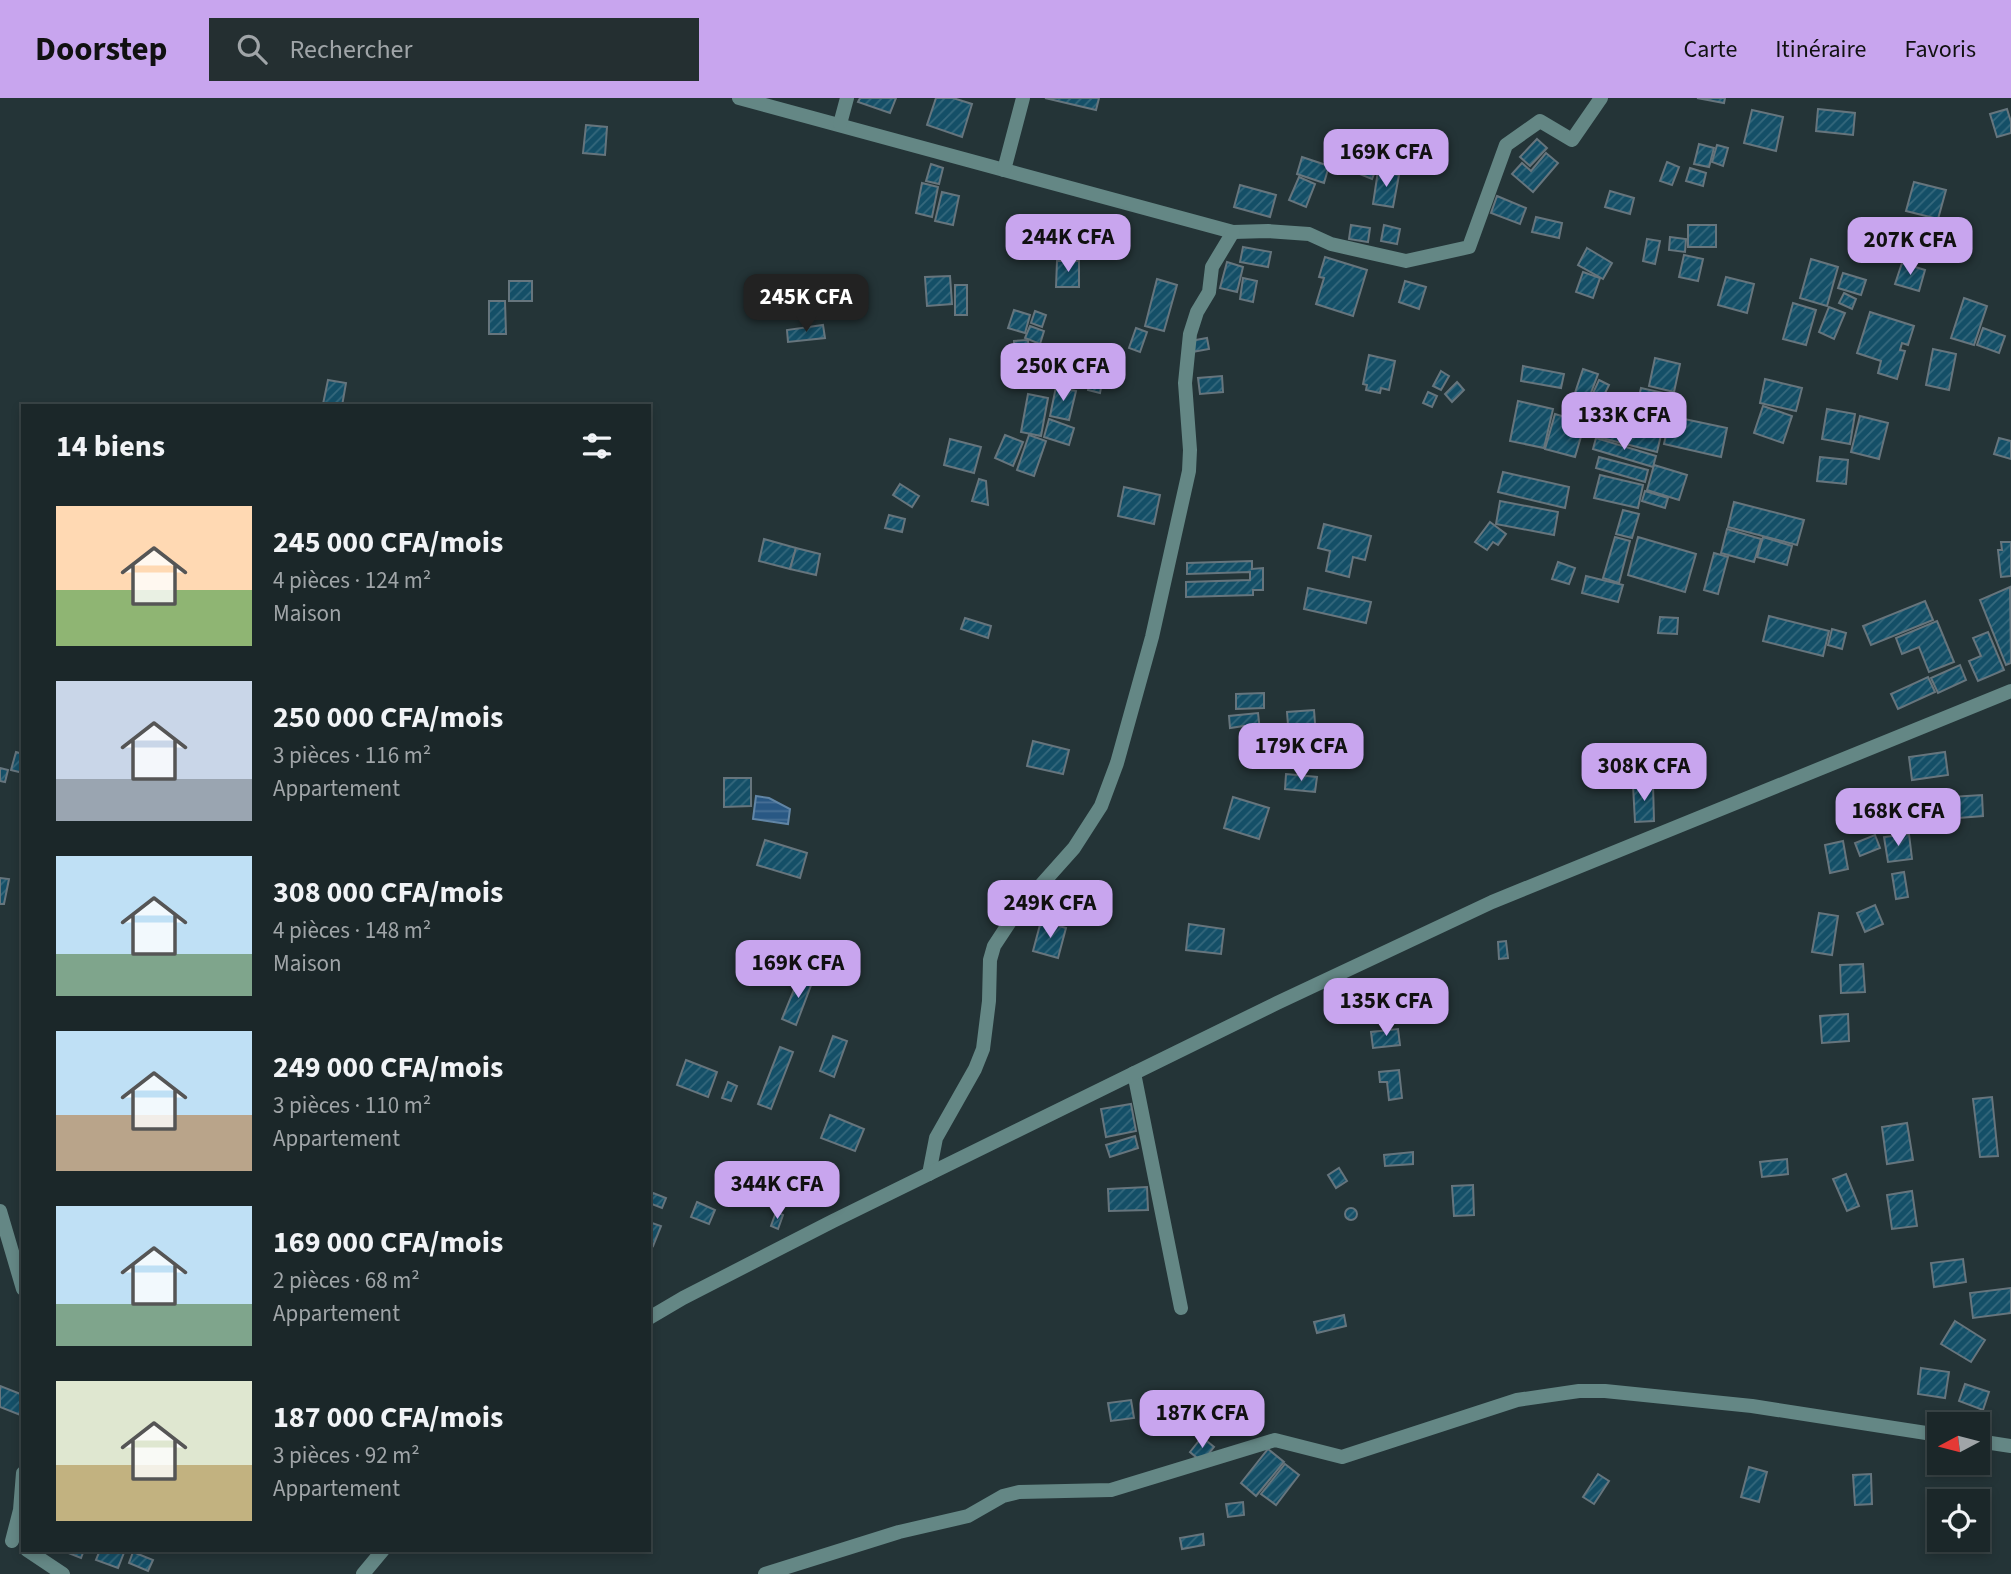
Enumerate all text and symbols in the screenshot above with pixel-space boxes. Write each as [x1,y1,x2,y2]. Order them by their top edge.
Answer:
search box [209,18,699,81]
text: Doorstep [35,26,167,73]
icon: search [233,30,271,68]
text: Rechercher [289,31,412,68]
text: Carte [1683,32,1737,67]
text: Itinéraire [1775,32,1866,67]
text: Favoris [1904,32,1976,67]
pin: 169K CFA [1314,130,1458,189]
text: 169K CFA [1340,135,1432,168]
pin: 244K CFA [996,214,1140,274]
pin: 207K CFA [1838,218,1982,277]
text: 244K CFA [1022,220,1114,253]
text: 207K CFA [1864,223,1956,256]
pin: 245K CFA [734,274,878,334]
text: 245K CFA [760,280,852,313]
pin: 250K CFA [991,344,1135,403]
text: 250K CFA [1017,349,1109,382]
pin: 133K CFA [1552,392,1696,452]
text: 133K CFA [1578,398,1670,431]
text: 14 biens [56,425,165,468]
icon: filters [578,427,616,465]
text: 245 000 CFA/mois [273,521,503,564]
icon: home [112,534,196,618]
text: 4 pièces · 124 m² [273,564,431,597]
text: Maison [273,597,342,630]
text: 250 000 CFA/mois [273,696,503,739]
icon: home [112,709,196,793]
pin: 179K CFA [1229,724,1373,783]
text: 179K CFA [1255,729,1347,762]
text: 3 pièces · 116 m² [273,739,431,772]
pin: 308K CFA [1572,744,1716,803]
text: 308K CFA [1598,749,1690,782]
text: Appartement [273,772,400,805]
pin: 168K CFA [1826,788,1970,848]
text: 168K CFA [1852,794,1944,827]
text: 308 000 CFA/mois [273,871,503,914]
pin: 249K CFA [978,880,1122,940]
icon: home [112,884,196,968]
text: 249K CFA [1004,886,1096,919]
text: 4 pièces · 148 m² [273,914,431,947]
pin: 169K CFA [726,940,870,1000]
text: 169K CFA [752,946,844,979]
text: Maison [273,947,342,980]
pin: 135K CFA [1314,978,1458,1038]
text: 135K CFA [1340,984,1432,1017]
text: 249 000 CFA/mois [273,1046,503,1089]
icon: home [112,1059,196,1143]
text: 3 pièces · 110 m² [273,1089,431,1122]
text: Appartement [273,1122,400,1155]
pin: 344K CFA [705,1162,849,1221]
text: 344K CFA [731,1167,823,1200]
text: 169 000 CFA/mois [273,1221,503,1264]
icon: home [112,1234,196,1318]
text: 2 pièces · 68 m² [273,1264,420,1297]
text: Appartement [273,1297,400,1330]
pin: 187K CFA [1130,1390,1274,1450]
text: 187 000 CFA/mois [273,1396,503,1439]
text: 187K CFA [1156,1396,1248,1429]
icon: home [112,1409,196,1493]
north arrow [1927,1412,1990,1475]
map controls [1927,1412,1990,1552]
text: 3 pièces · 92 m² [273,1439,420,1472]
text: Appartement [273,1472,400,1505]
button: locate [1927,1489,1990,1552]

